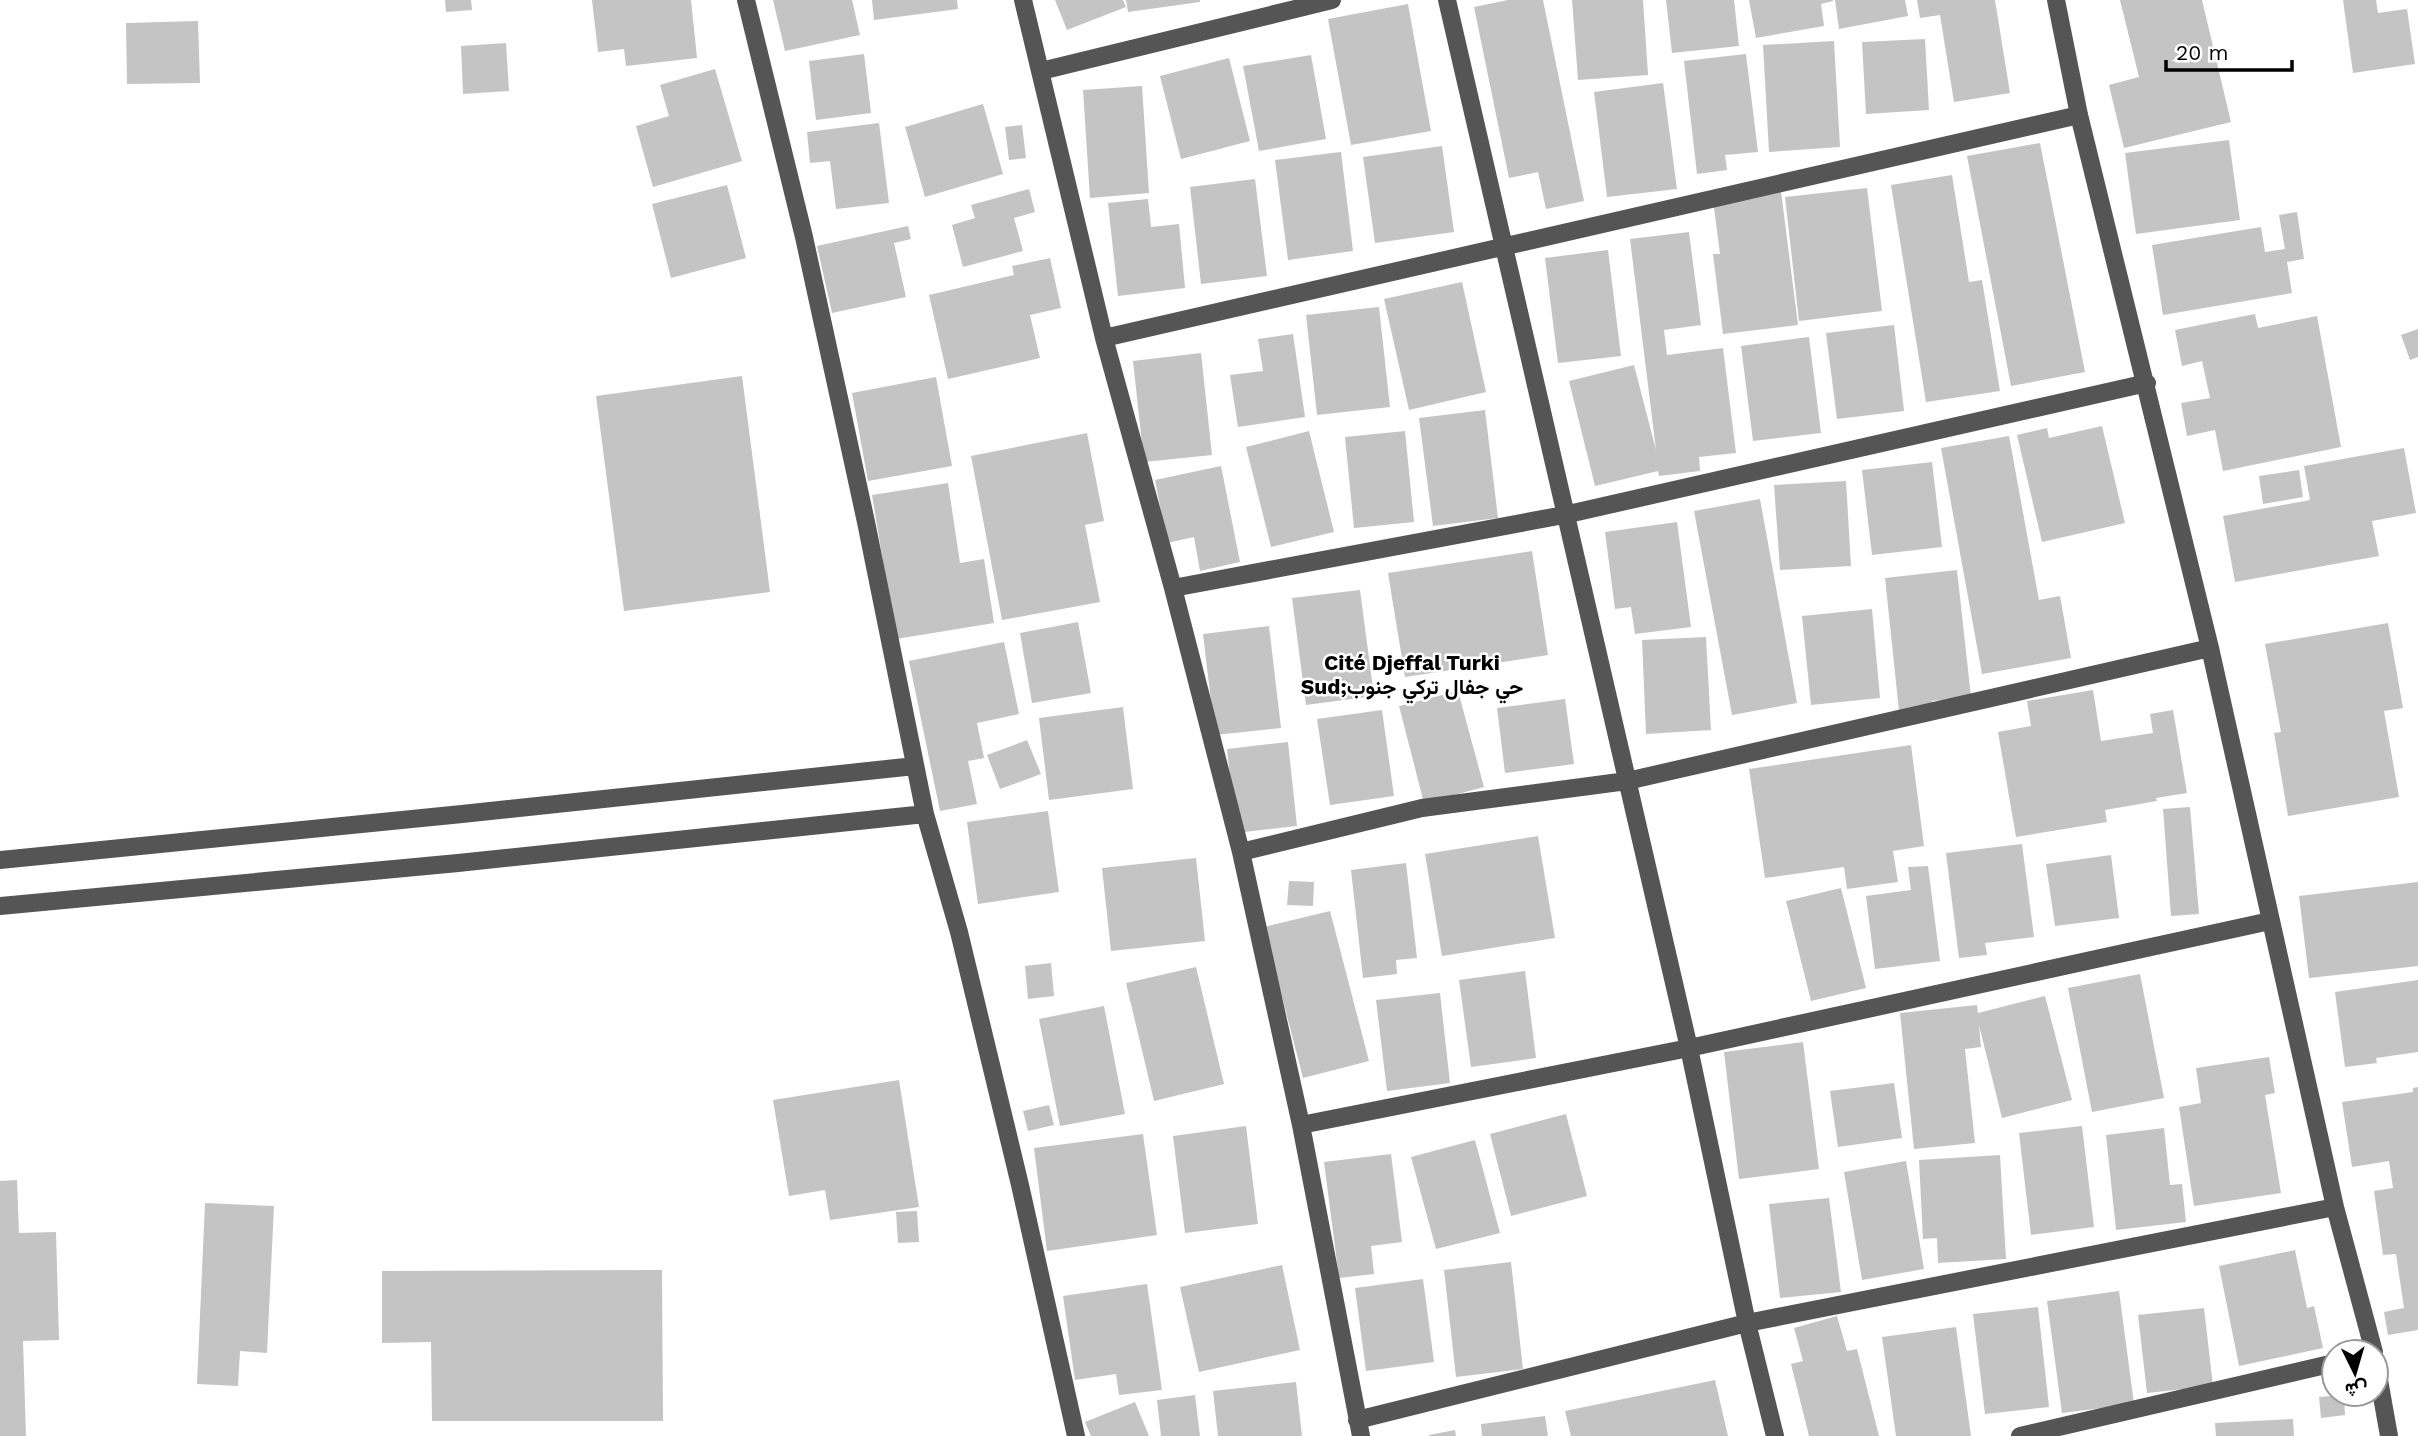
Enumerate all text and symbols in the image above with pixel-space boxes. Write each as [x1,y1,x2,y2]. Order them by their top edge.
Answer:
scale bar [2166,28,2292,72]
text: 20 m [2176,40,2228,65]
district label: Cité Djeffal Turki Sud;حي جفال تركي جنوب [1301,650,1523,704]
north arrow [2320,1338,2390,1408]
text: ش [2344,1377,2369,1402]

